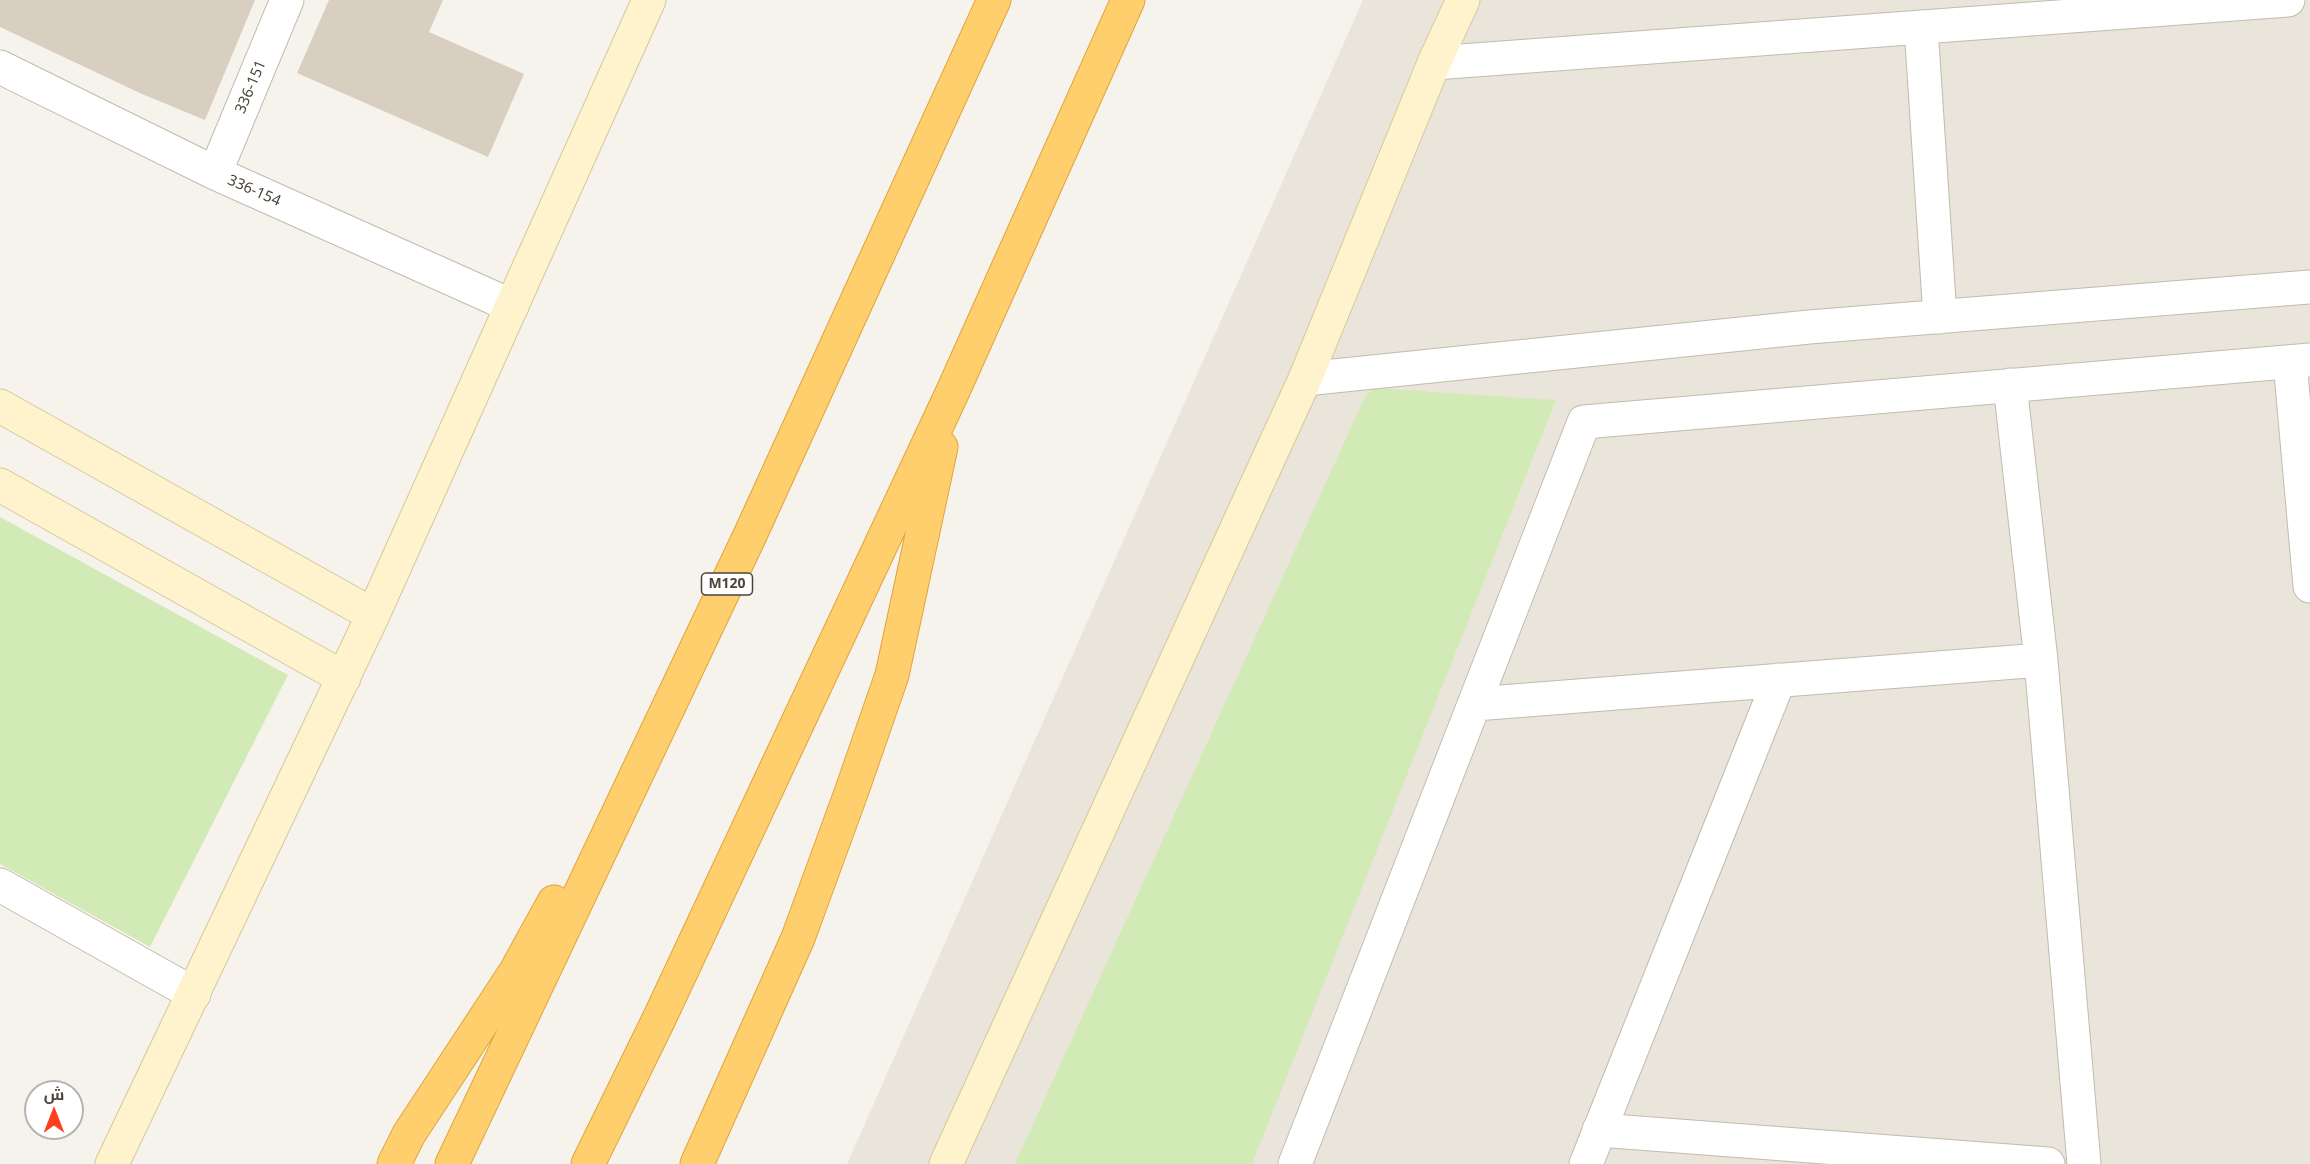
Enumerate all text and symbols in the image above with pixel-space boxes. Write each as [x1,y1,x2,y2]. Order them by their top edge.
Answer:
street label: 336-151 [232,58,270,116]
street label: 336-154 [225,171,283,211]
road number: M120 [702,573,752,595]
north arrow [24,1080,84,1140]
text: ش [44,1083,64,1105]

